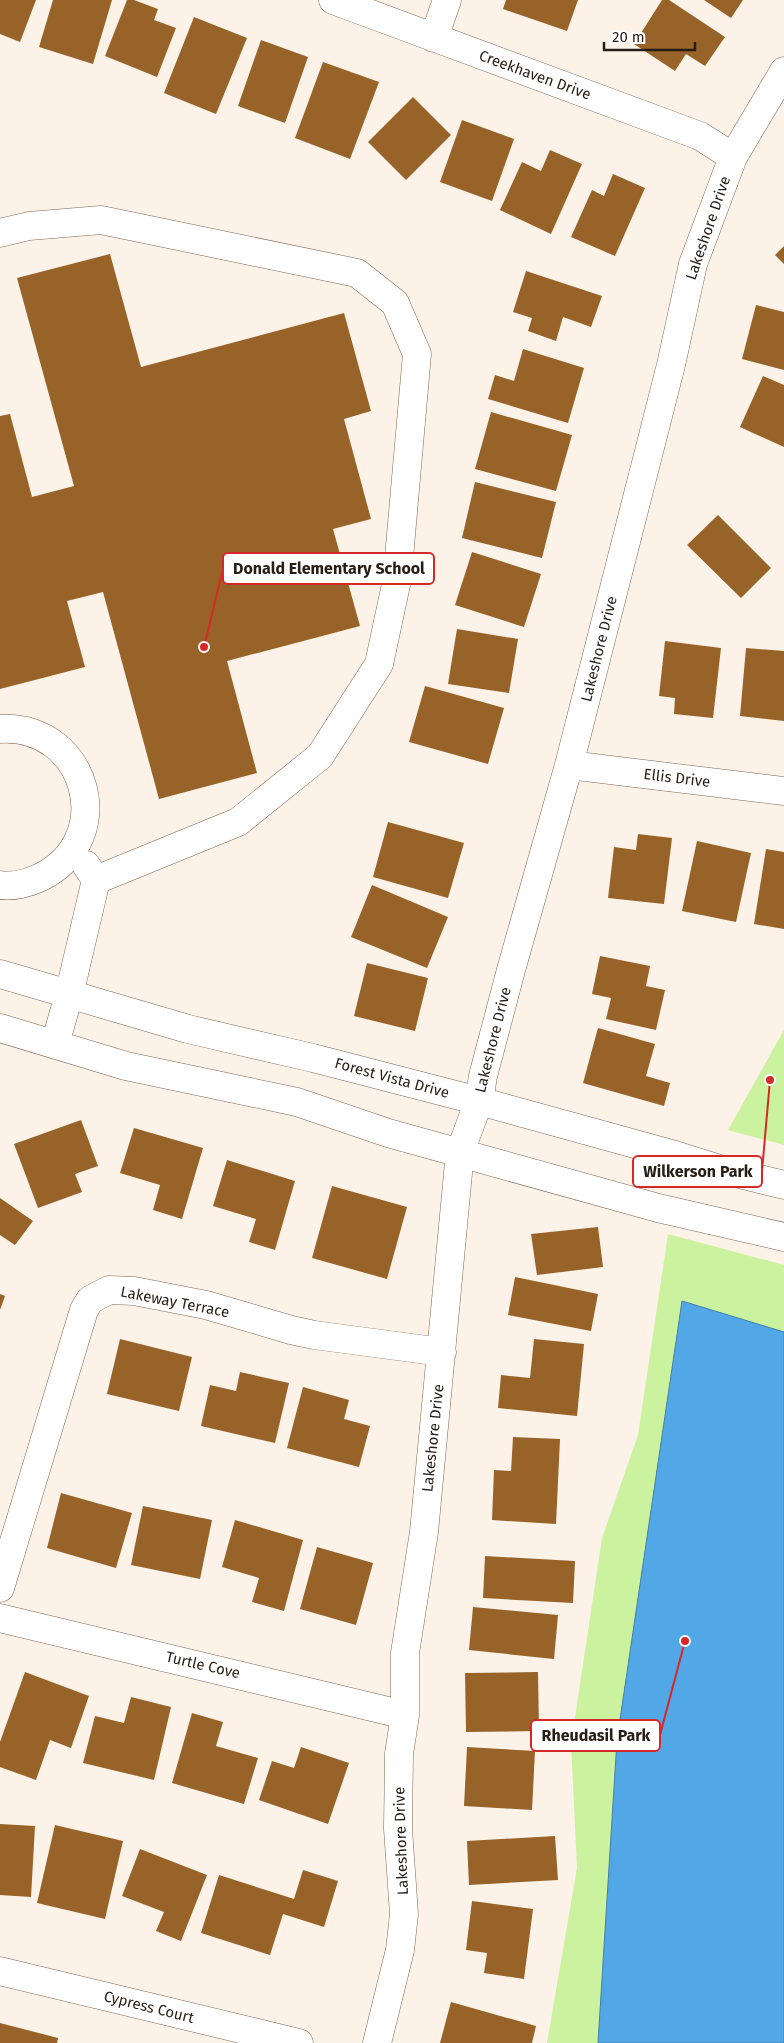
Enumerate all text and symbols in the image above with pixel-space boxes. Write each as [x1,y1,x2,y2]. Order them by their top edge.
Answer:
scale bar [604,20,695,52]
text: 20 m [612,28,645,46]
street label: Creekhaven Drive [477,46,593,104]
street label: Lakeshore Drive [682,174,734,282]
callout: Donald Elementary School [223,553,434,584]
text: Donald Elementary School [233,559,425,578]
street label: Lakeshore Drive [577,594,621,704]
street label: Ellis Drive [643,765,711,791]
street label: Lakeshore Drive [471,985,515,1095]
street label: Forest Vista Drive [333,1054,451,1102]
callout: Wilkerson Park [633,1156,762,1187]
text: Wilkerson Park [643,1162,753,1181]
street label: Lakeway Terrace [119,1283,231,1321]
street label: Lakeshore Drive [418,1383,448,1493]
street label: Turtle Cove [164,1648,242,1682]
callout: Rheudasil Park [531,1720,660,1751]
text: Rheudasil Park [542,1726,651,1745]
street label: Lakeshore Drive [390,1787,412,1895]
street label: Cypress Court [102,1987,196,2027]

